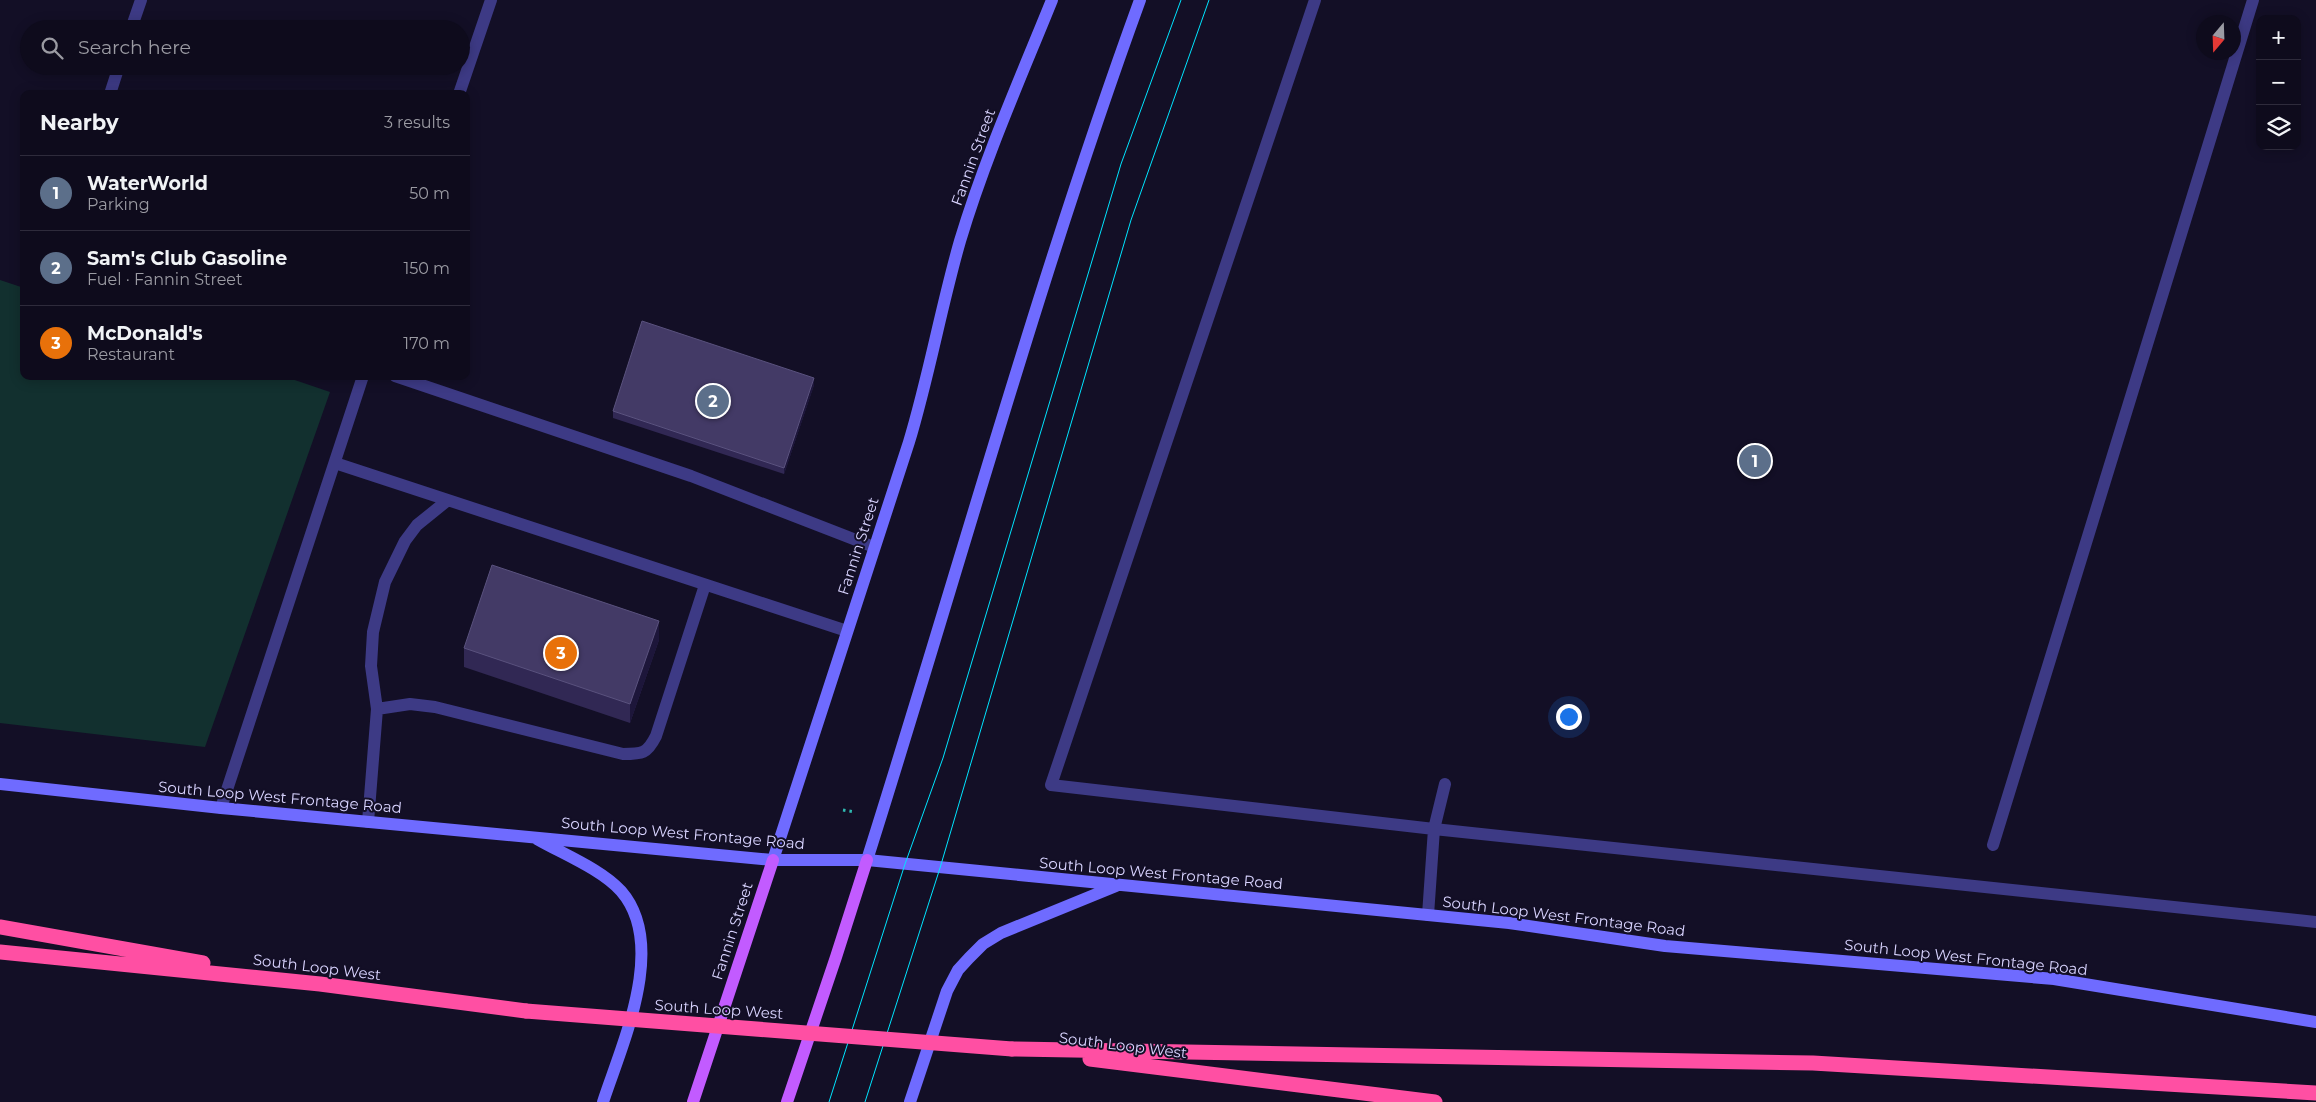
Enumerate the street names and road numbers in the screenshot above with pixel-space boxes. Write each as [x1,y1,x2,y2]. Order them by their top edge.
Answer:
street label: Fannin Street [947,106,999,208]
street label: Fannin Street [833,495,883,597]
street label: South Loop West Frontage Road [157,777,403,817]
street label: South Loop West Frontage Road [560,813,806,853]
street label: South Loop West Frontage Road [1038,853,1284,893]
street label: Fannin Street [707,880,757,982]
street label: South Loop West Frontage Road [1441,892,1687,940]
street label: South Loop West Frontage Road [1843,935,2089,979]
street label: South Loop West [252,950,382,984]
street label: South Loop West [654,995,784,1023]
street label: South Loop West [1058,1028,1188,1062]

